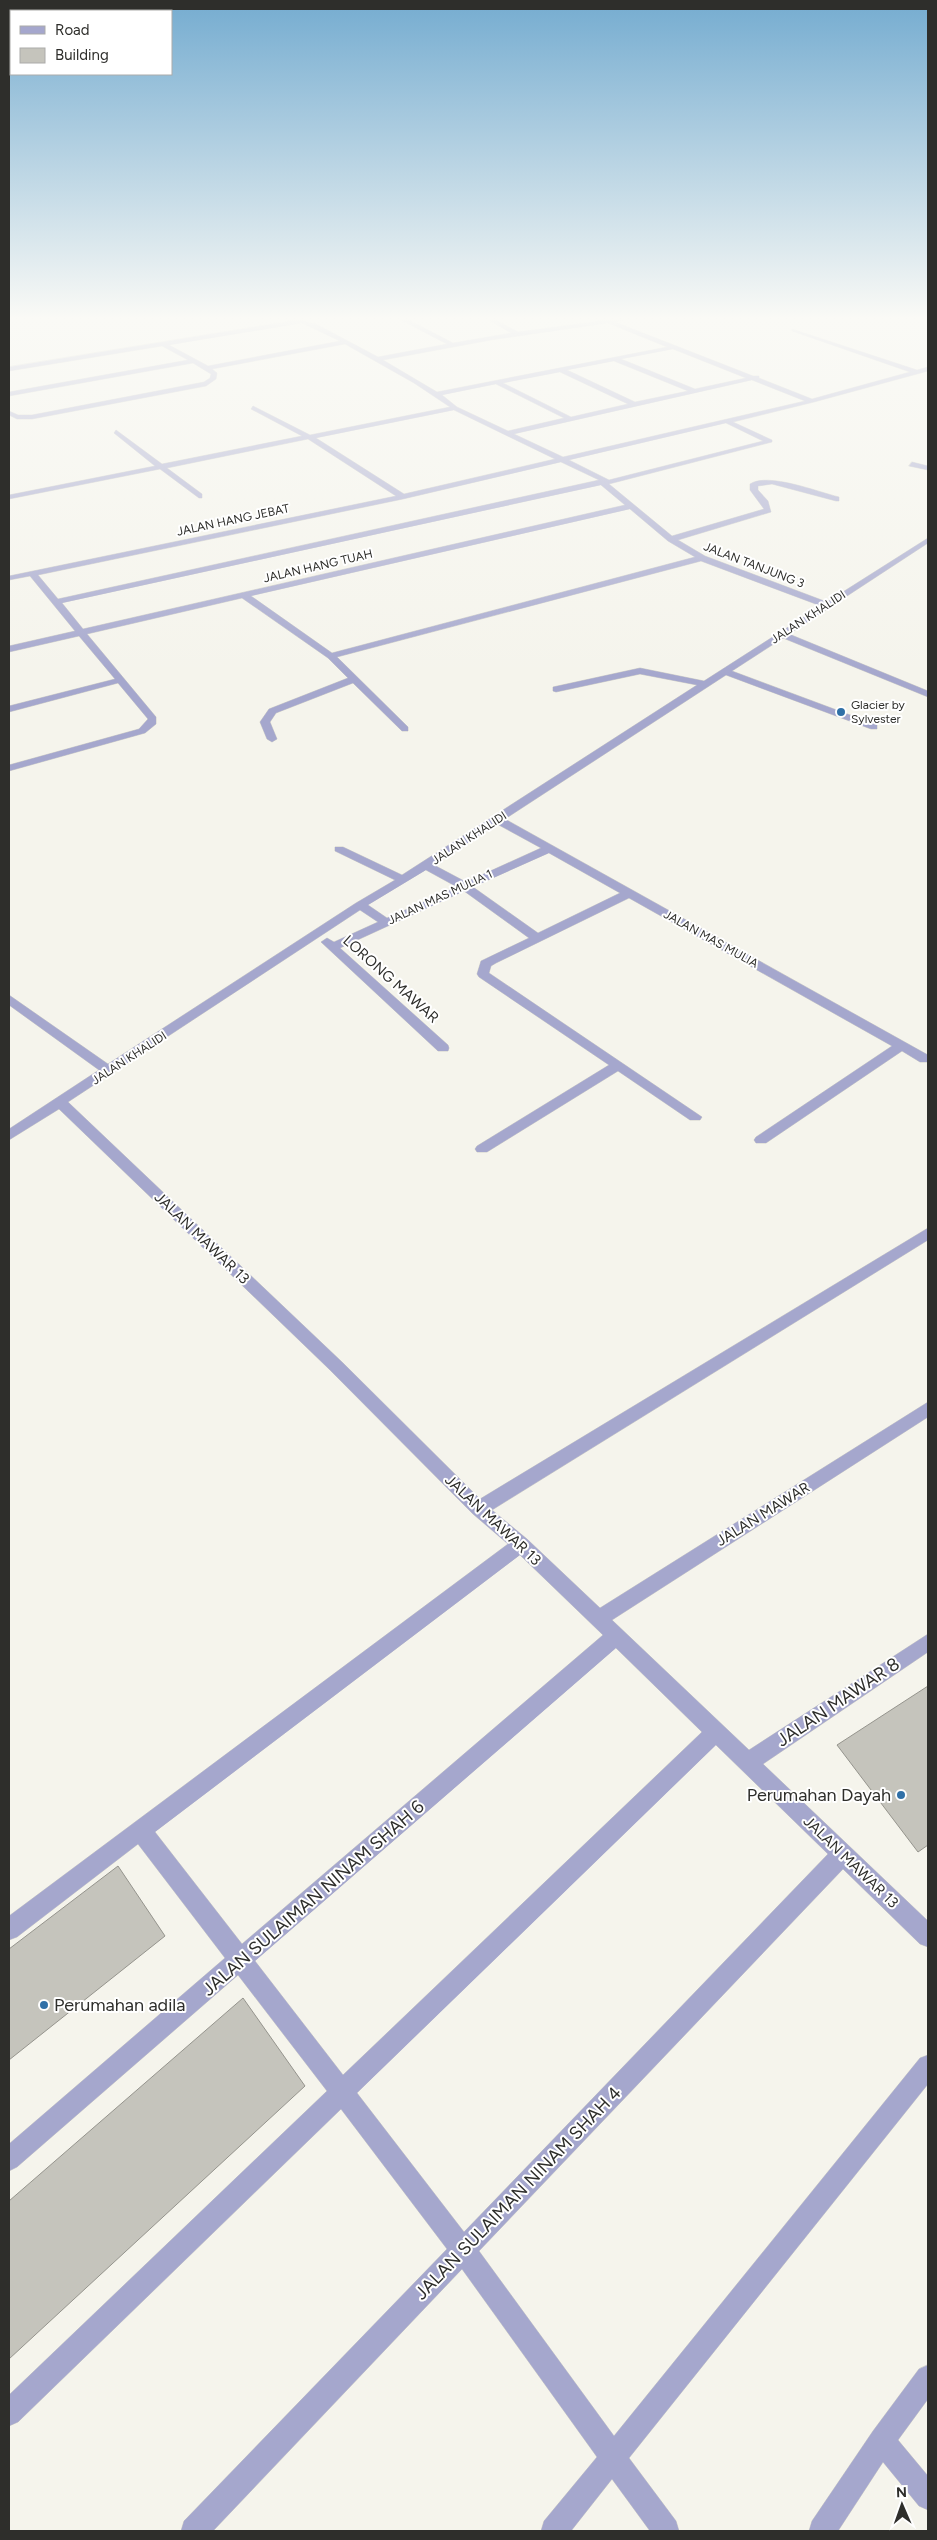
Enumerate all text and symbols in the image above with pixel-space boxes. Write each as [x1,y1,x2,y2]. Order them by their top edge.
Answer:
legend [10,10,172,75]
text: Road [55,21,90,39]
text: Building [55,46,109,64]
street label: JALAN HANG JEBAT [175,501,291,539]
street label: JALAN TANJUNG 3 [702,539,806,591]
street label: JALAN HANG TUAH [262,547,374,585]
street label: JALAN KHALIDI [768,588,848,646]
place label: Glacier by Sylvester [851,698,906,726]
marker: Glacier by Sylvester [835,706,847,718]
street label: JALAN KHALIDI [429,809,509,867]
street label: JALAN MAS MULIA 1 [386,867,494,927]
street label: JALAN MAS MULIA [661,907,761,971]
street label: LORONG MAWAR [339,931,443,1027]
street label: JALAN KHALIDI [89,1029,169,1087]
street label: JALAN MAWAR 13 [151,1188,253,1288]
street label: JALAN MAWAR 13 [441,1471,545,1569]
street label: JALAN MAWAR [713,1478,813,1550]
street label: JALAN MAWAR 8 [772,1653,904,1751]
place label: Perumahan Dayah [747,1784,891,1806]
marker: Perumahan Dayah [895,1789,907,1801]
street label: JALAN SULAIMAN NINAM SHAH 6 [198,1796,428,2000]
street label: JALAN MAWAR 13 [800,1812,902,1912]
place label: Perumahan adila [54,1994,185,2016]
marker: Perumahan adila [38,1999,50,2011]
street label: JALAN SULAIMAN NINAM SHAH 4 [410,2082,626,2304]
north arrow [877,2480,927,2530]
text: N [896,2484,907,2501]

